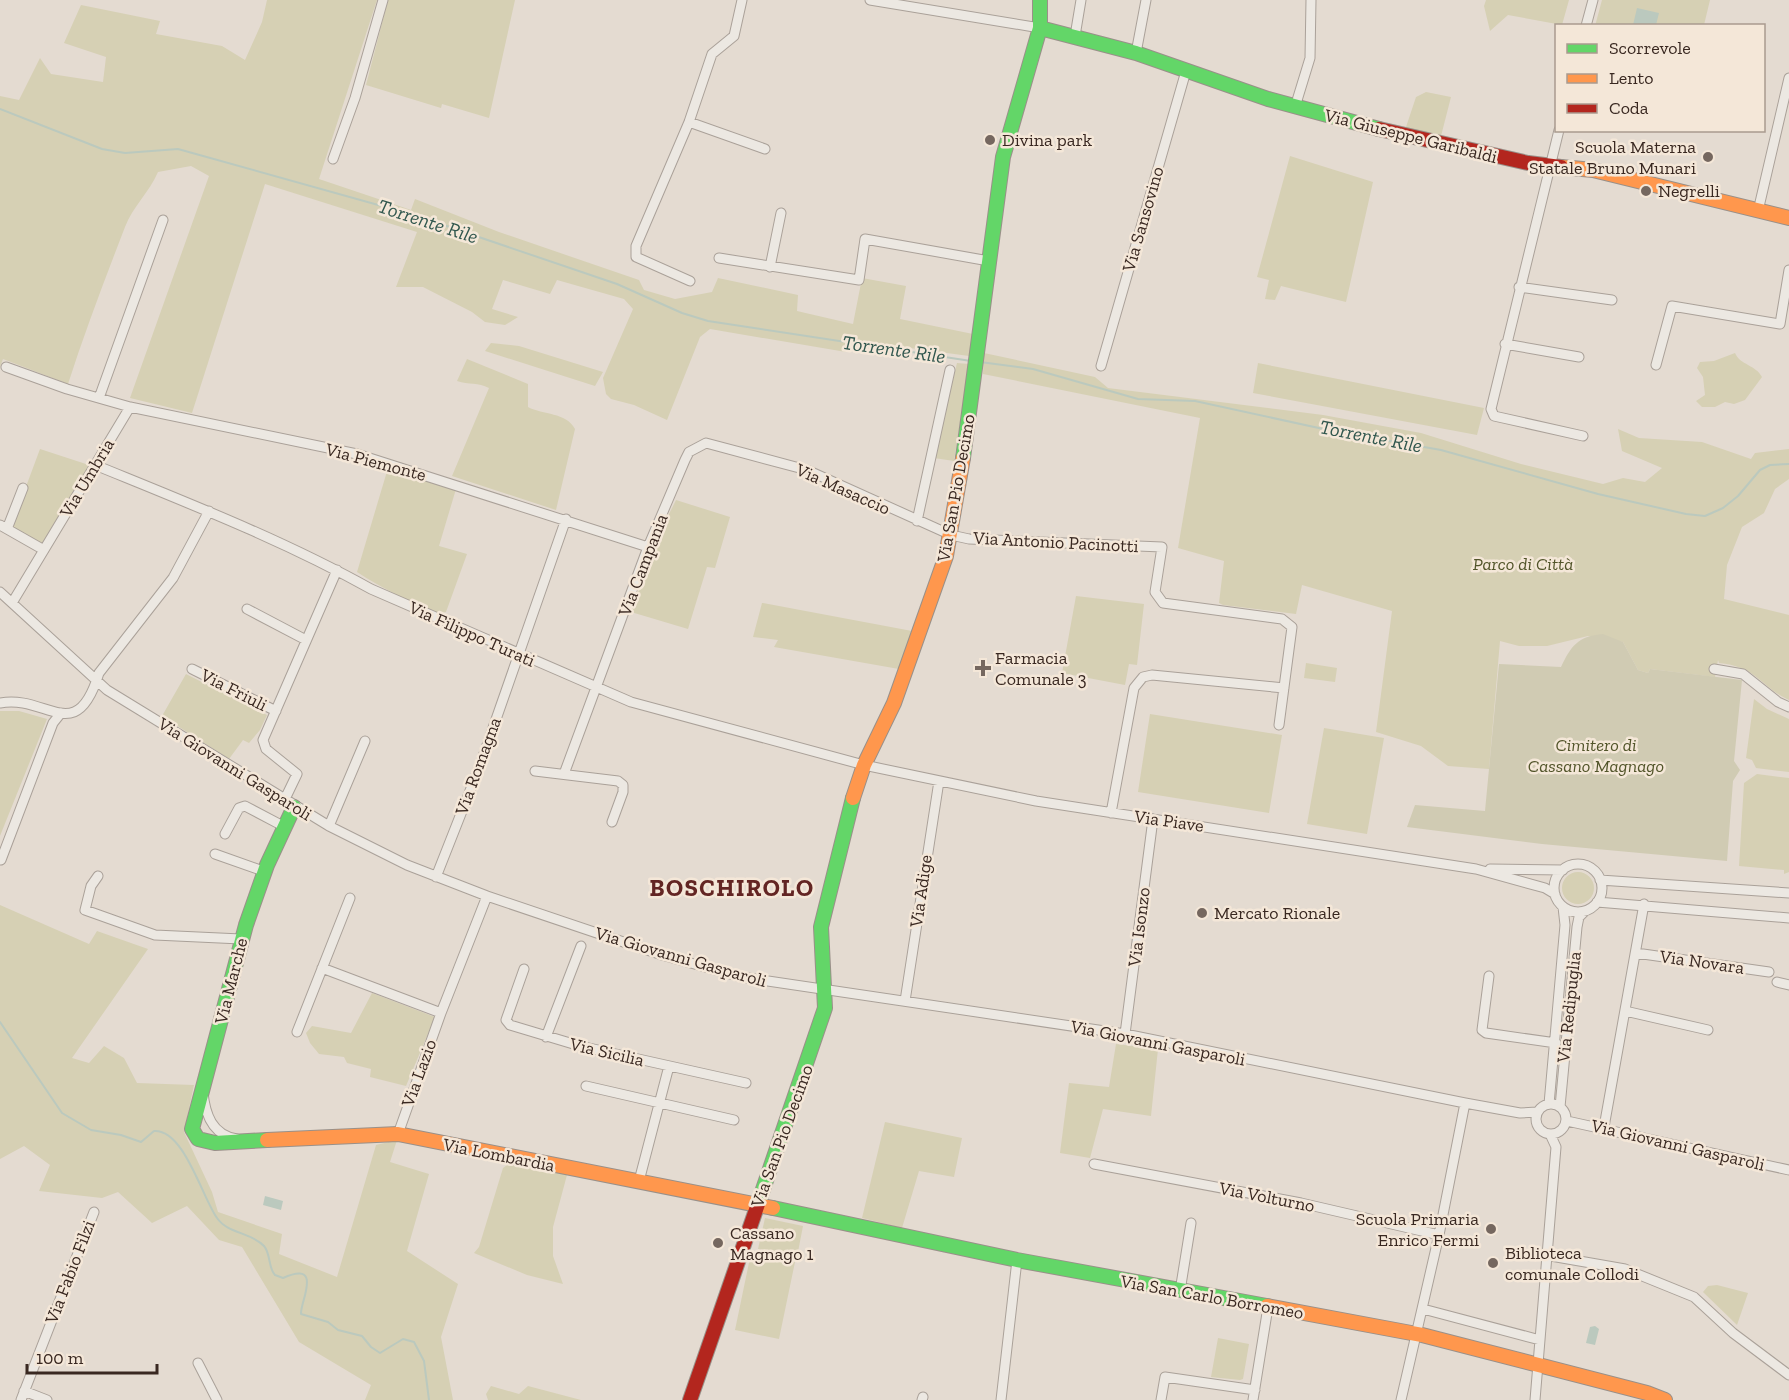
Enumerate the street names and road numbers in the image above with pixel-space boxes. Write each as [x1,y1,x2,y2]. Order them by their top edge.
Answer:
street label: Via Giuseppe Garibaldi [1321,104,1500,168]
street label: Via Sansovino [1117,164,1169,275]
street label: Via San Pio Decimo [932,412,980,565]
street label: Via Umbria [54,434,119,522]
street label: Via Piemonte [322,438,429,486]
street label: Via Masaccio [791,458,894,520]
street label: Via Campania [613,511,673,620]
street label: Via Antonio Pacinotti [972,527,1139,557]
street label: Via Filippo Turati [404,596,539,672]
street label: Via Friuli [196,663,271,716]
street label: Via Giovanni Gasparoli [153,712,316,825]
street label: Via Romagna [450,714,506,819]
street label: Via Piave [1132,805,1205,837]
street label: Via Adige [905,853,937,930]
street label: Via Isonzo [1123,886,1155,969]
street label: Via Giovanni Gasparoli [592,922,769,992]
street label: Via Marche [209,936,252,1027]
street label: Via Novara [1657,945,1746,979]
street label: Via Redipuglia [1552,950,1586,1065]
street label: Via Giovanni Gasparoli [1068,1015,1247,1071]
street label: Via Sicilia [567,1033,647,1071]
street label: Via Lazio [396,1036,441,1111]
street label: Via San Pio Decimo [746,1062,818,1211]
street label: Via Giovanni Gasparoli [1588,1114,1767,1176]
street label: Via Lombardia [440,1133,557,1177]
street label: Via Volturno [1216,1177,1317,1217]
street label: Via Fabio Filzi [40,1217,100,1328]
street label: Via San Carlo Borromeo [1118,1270,1305,1324]

